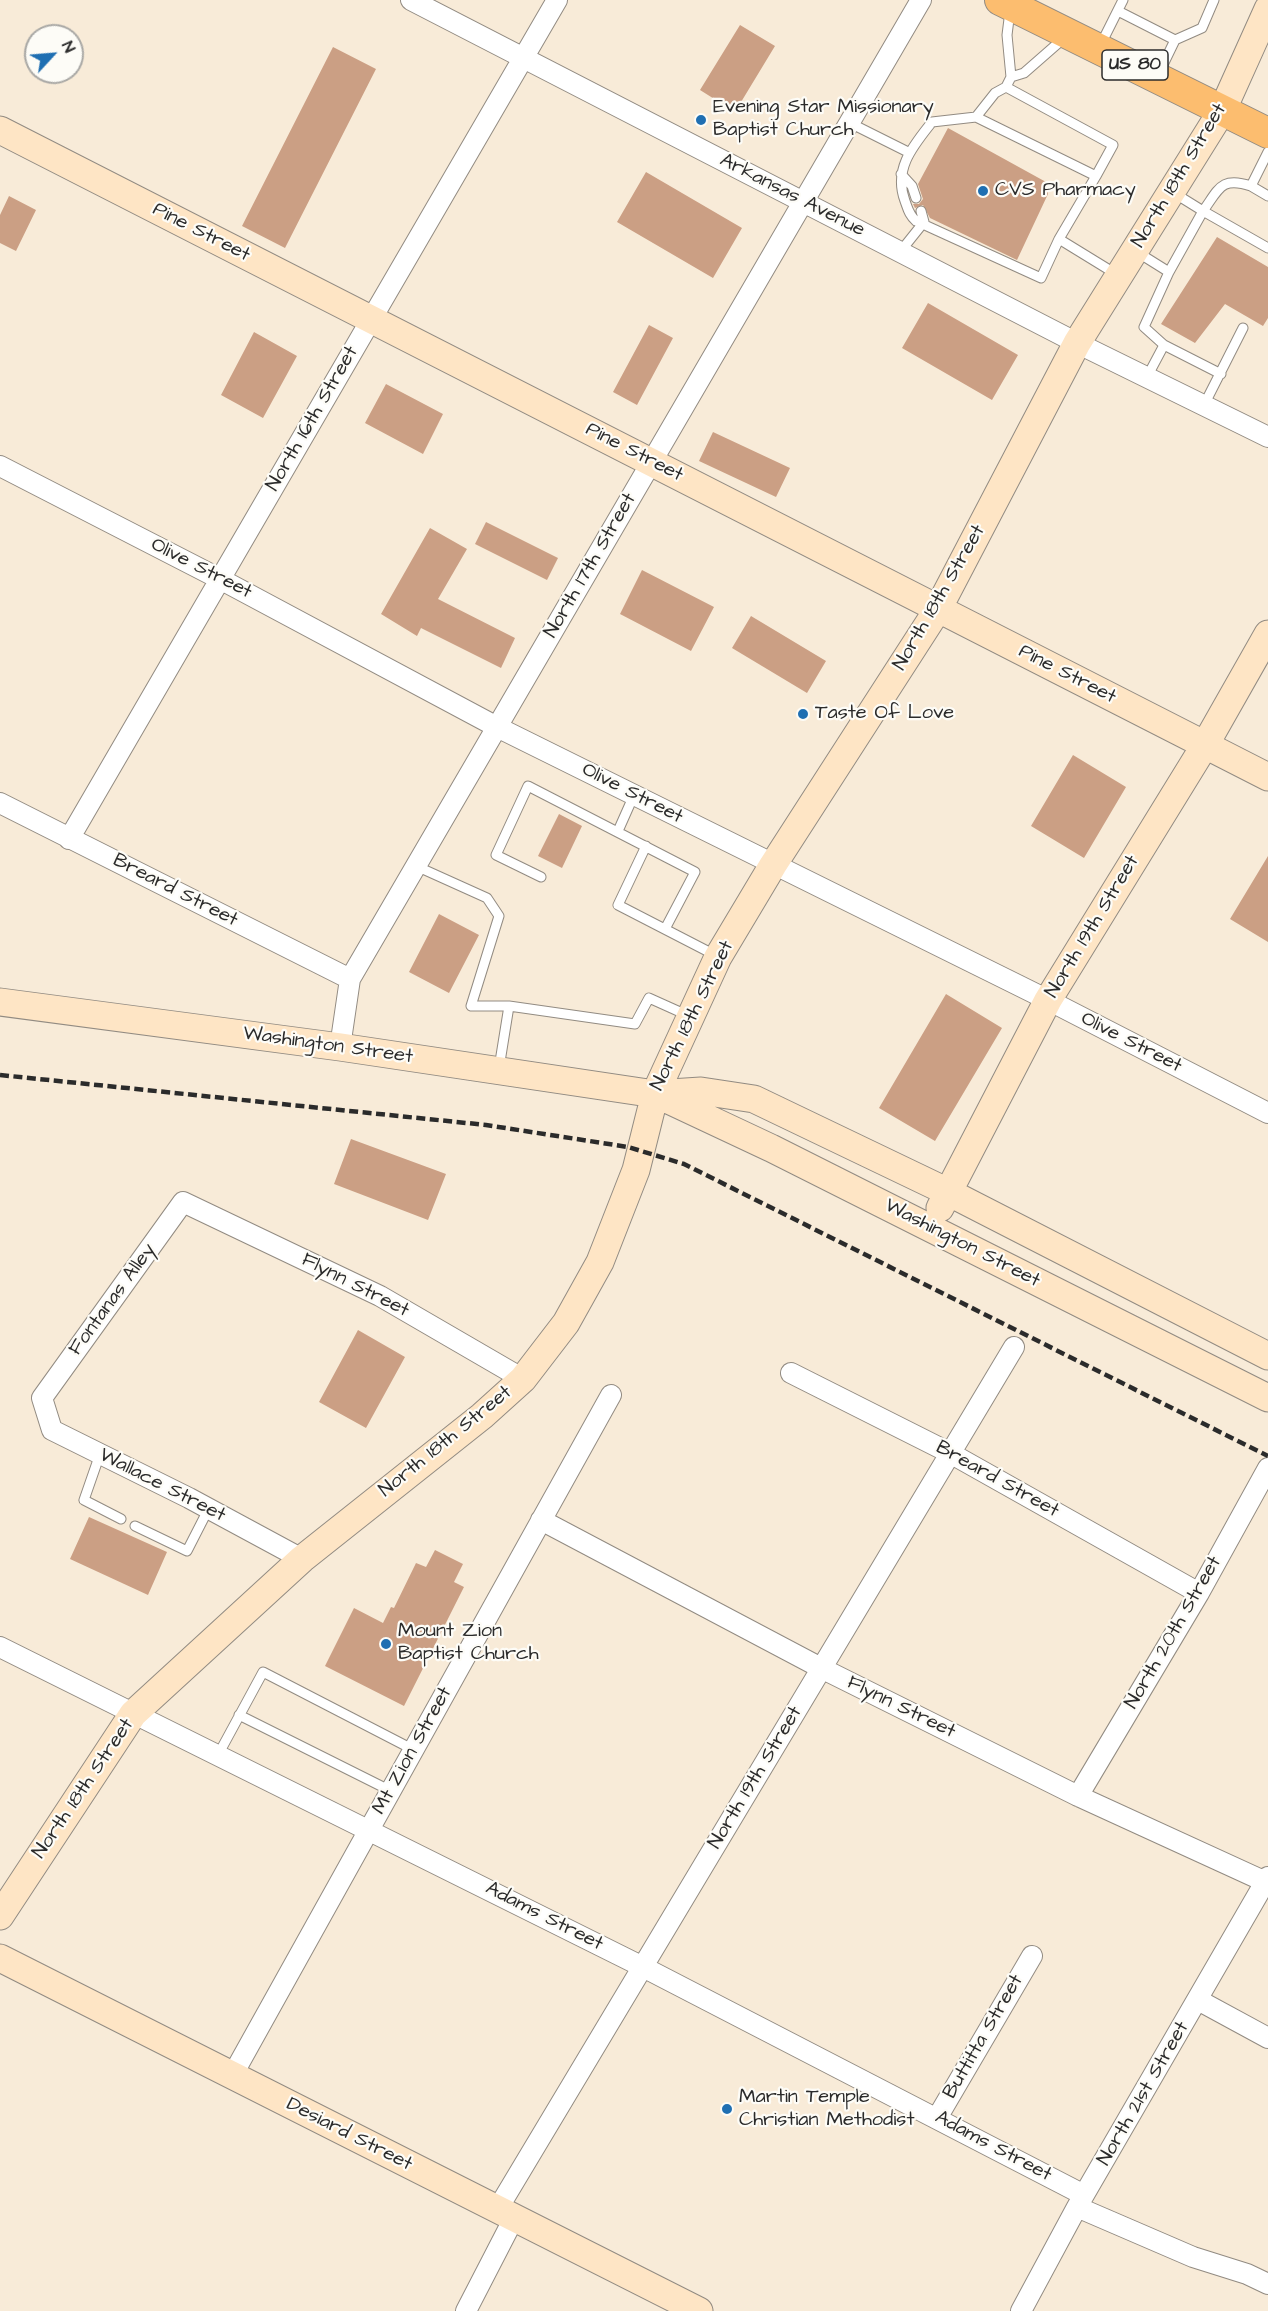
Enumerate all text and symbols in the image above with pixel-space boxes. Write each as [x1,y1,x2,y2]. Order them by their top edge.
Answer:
north arrow [24,24,84,84]
text: N [56,38,80,56]
road number: US 80 [1102,50,1168,80]
place label: Evening Star Missionary Baptist Church [713,96,934,143]
street label: North 18th Street [1127,100,1233,252]
marker: Evening Star Missionary Baptist Church [694,113,708,127]
street label: Arkansas Avenue [715,149,869,243]
place label: CVS Pharmacy [995,179,1136,203]
marker: CVS Pharmacy [976,184,990,198]
street label: Pine Street [148,198,254,268]
street label: North 16th Street [262,342,364,496]
street label: Pine Street [581,418,687,488]
street label: North 17th Street [540,489,642,643]
street label: North 18th Street [889,521,991,675]
street label: Olive Street [146,533,256,605]
street label: Pine Street [1014,640,1120,710]
place label: Taste Of Love [815,702,954,726]
marker: Taste Of Love [796,707,810,721]
street label: Olive Street [577,758,687,830]
street label: Breard Street [108,849,242,933]
street label: North 19th Street [1041,851,1145,1003]
street label: North 18th Street [646,937,740,1095]
street label: Olive Street [1076,1007,1186,1079]
street label: Washington Street [242,1022,414,1070]
street label: Washington Street [880,1194,1044,1294]
street label: Fontanas Alley [64,1239,162,1361]
street label: Flynn Street [297,1249,413,1323]
street label: North 18th Street [375,1381,517,1503]
street label: Breard Street [931,1436,1063,1524]
street label: Wallace Street [95,1444,229,1528]
street label: North 20th Street [1120,1552,1228,1714]
place label: Mount Zion Baptist Church [398,1620,539,1667]
marker: Mount Zion Baptist Church [379,1637,393,1651]
street label: Flynn Street [843,1671,959,1745]
street label: Mt Zion Street [368,1683,458,1819]
street label: North 19th Street [704,1702,808,1854]
street label: North 18th Street [28,1714,140,1864]
street label: Adams Street [481,1877,607,1957]
street label: Buttitta Street [939,1971,1029,2103]
street label: North 21st Street [1093,2018,1195,2170]
place label: Martin Temple Christian Methodist [739,2086,914,2133]
street label: Desiard Street [282,2093,416,2177]
marker: Martin Temple Christian Methodist [720,2102,734,2116]
street label: Adams Street [931,2106,1055,2188]

